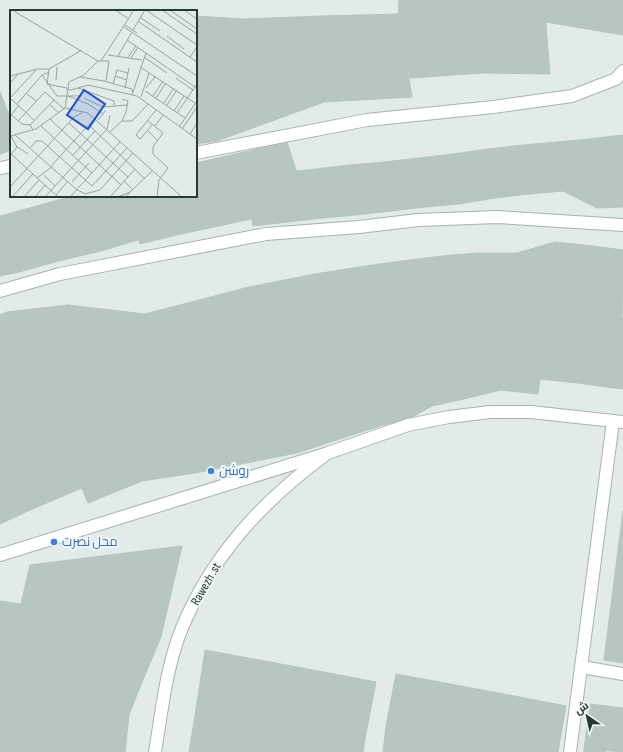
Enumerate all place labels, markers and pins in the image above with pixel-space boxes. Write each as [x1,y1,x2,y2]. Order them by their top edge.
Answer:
place label: روشن [219,463,249,479]
marker: روشن [206,466,216,476]
place label: محل نصرت [62,534,118,550]
marker: محل نصرت [49,537,59,547]

